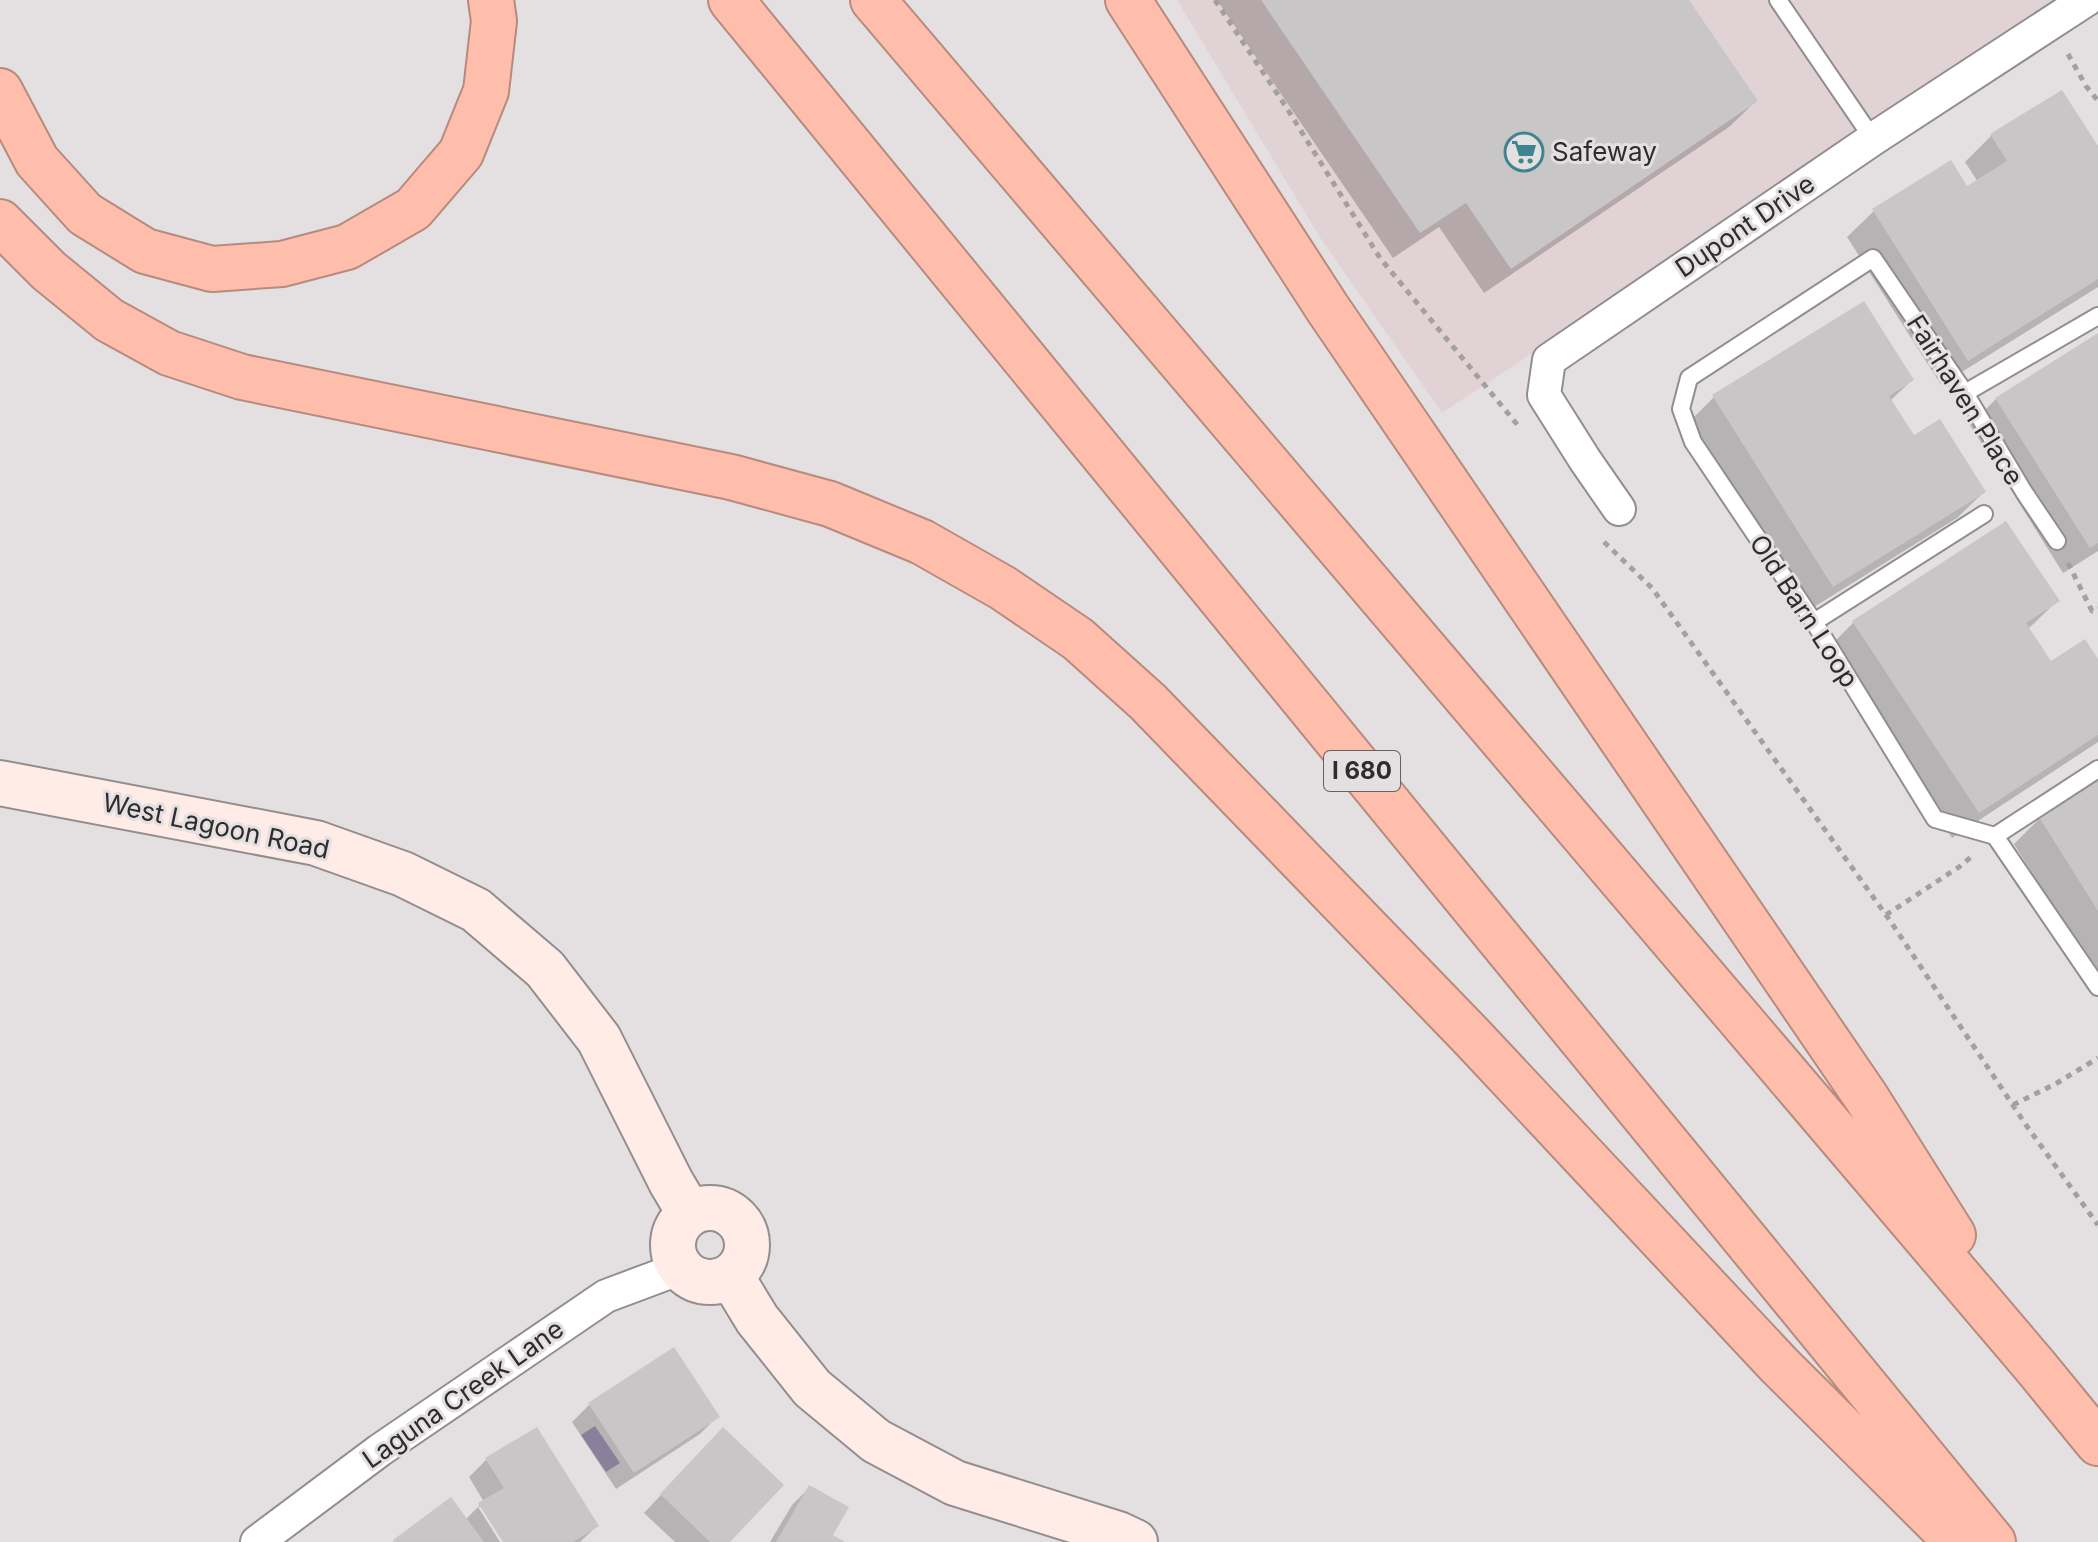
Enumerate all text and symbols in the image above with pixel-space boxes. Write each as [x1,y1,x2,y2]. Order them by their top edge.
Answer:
supermarket icon: Safeway [1503,131,1545,173]
place label: Safeway [1552,136,1657,167]
street label: Dupont Drive [1669,168,1820,284]
street label: Fairhaven Place [1901,309,2030,491]
street label: Old Barn Loop [1744,529,1865,693]
road number: I 680 [1324,751,1400,791]
street label: West Lagoon Road [100,786,332,865]
street label: Laguna Creek Lane [356,1313,569,1475]

